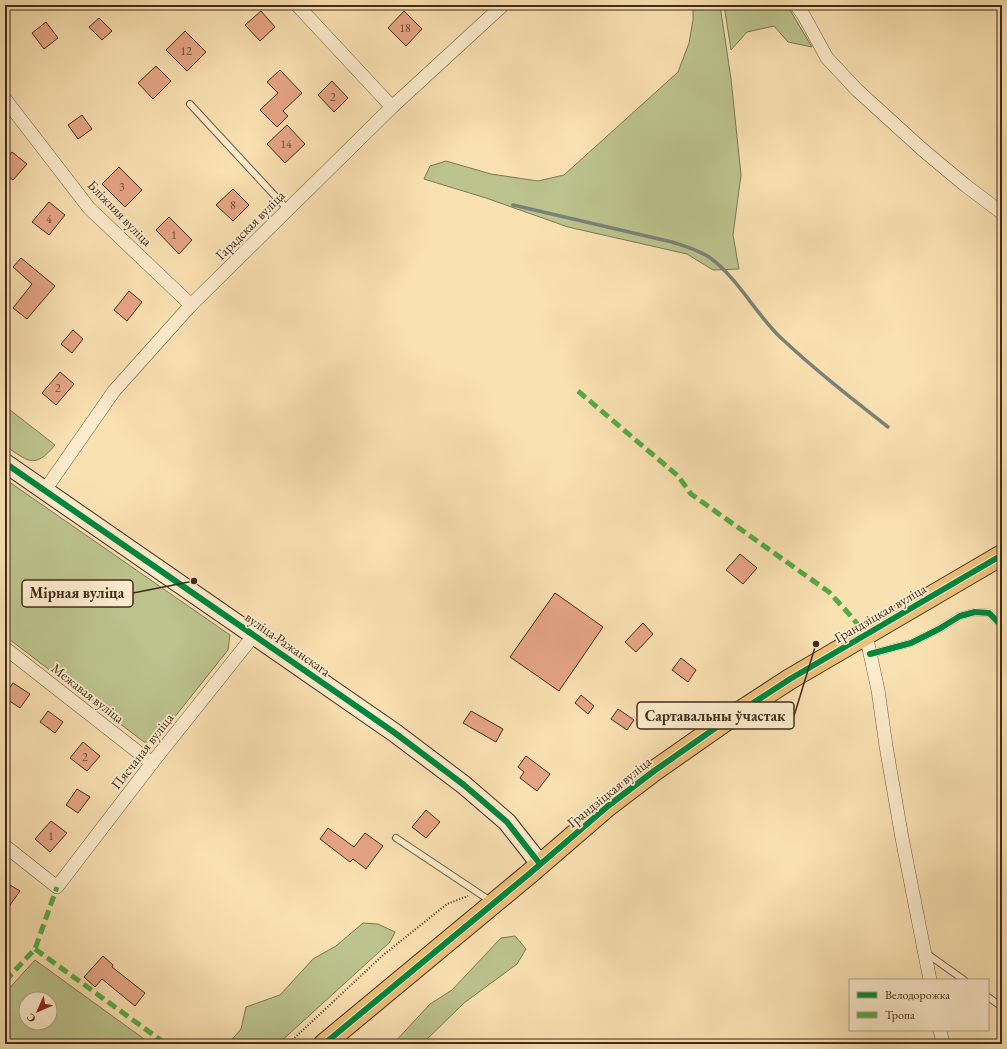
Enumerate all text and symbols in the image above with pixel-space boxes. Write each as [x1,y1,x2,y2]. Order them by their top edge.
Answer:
house number: 18 [399,20,411,36]
house number: 12 [180,43,192,59]
house number: 2 [330,89,336,105]
house number: 14 [280,136,292,152]
street label: Бліжняя вуліца [84,176,156,250]
house number: 3 [119,179,125,195]
street label: Гарадская вуліца [211,186,289,264]
house number: 8 [230,197,236,213]
house number: 4 [46,211,52,227]
house number: 1 [171,227,177,243]
house number: 2 [55,380,61,396]
street label: Грандзіцкая вуліца [831,579,930,647]
callout: Мірная вуліца [22,580,133,607]
text: Мірная вуліца [30,583,125,602]
street label: вуліца Ражанскага [242,608,335,680]
street label: Межавая вуліца [48,659,128,727]
callout: Сартавальны ўчастак [637,702,794,729]
text: Сартавальны ўчастак [645,706,786,725]
street label: Пясчаная вуліца [107,709,178,793]
house number: 2 [82,749,88,765]
street label: Грандзіцкая вуліца [563,752,655,832]
house number: 1 [48,828,54,844]
legend [849,979,989,1031]
text: Велодорожка [885,987,950,1003]
north arrow [18,991,58,1031]
text: Тропа [885,1007,915,1023]
text: С [23,1010,39,1026]

